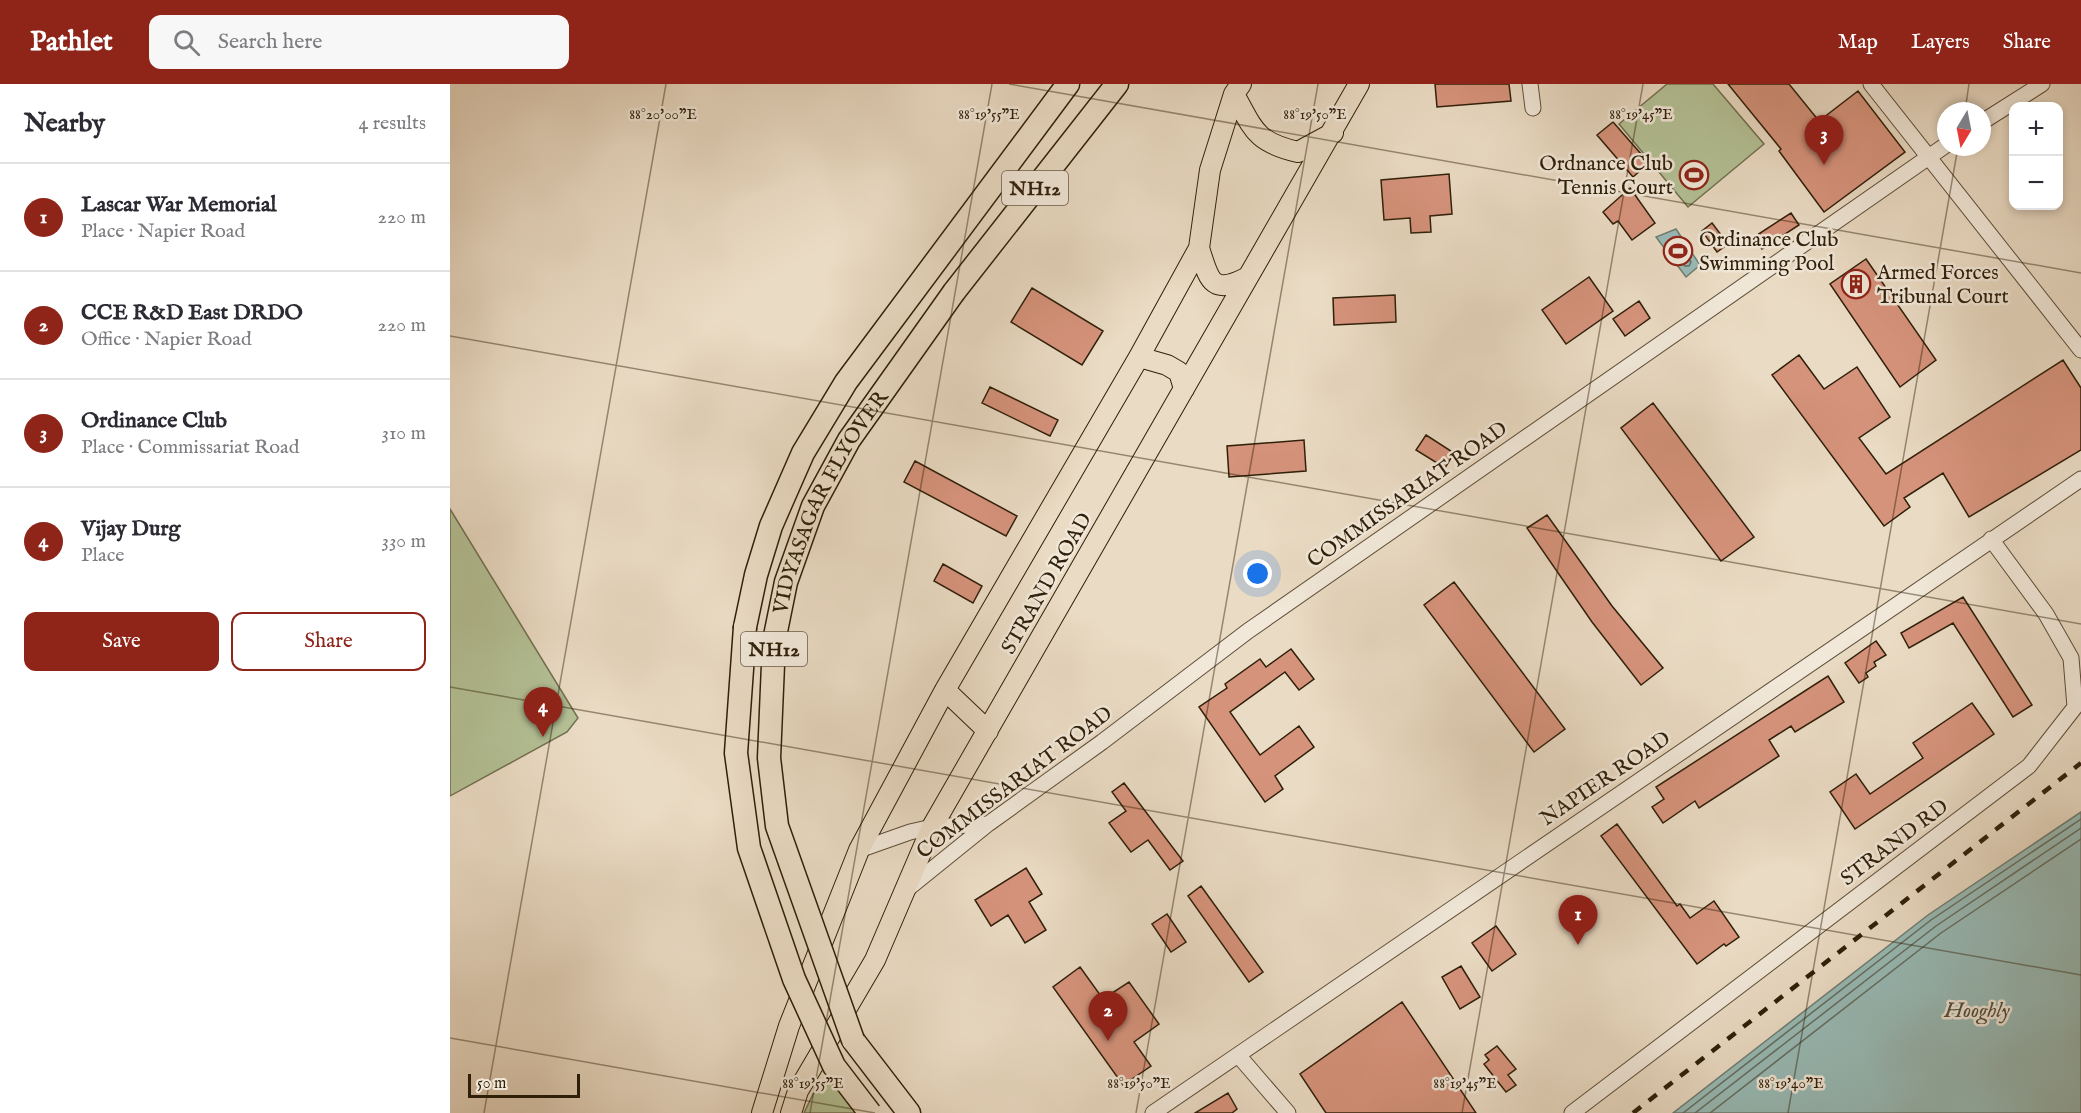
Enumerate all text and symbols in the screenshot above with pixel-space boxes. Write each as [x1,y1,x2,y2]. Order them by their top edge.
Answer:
search box [149,15,569,69]
text: Pathlet [30,25,113,60]
icon: search [170,26,203,59]
text: Search here [218,28,322,56]
text: Map [1838,29,1878,56]
text: Layers [1911,29,1970,56]
text: Share [2003,29,2051,56]
north arrow [1937,102,1991,156]
map controls [2009,102,2063,210]
button: + [2009,102,2063,156]
text: 88°20'00"E [629,105,697,124]
text: 88°19'55"E [958,105,1020,124]
text: 88°19'50"E [1283,105,1347,124]
text: 88°19'45"E [1609,105,1673,124]
text: Nearby [24,107,105,140]
text: 4 results [359,111,426,136]
pin: 3 [1804,116,1844,165]
place label: Ordnance Club Tennis Court [1539,151,1673,202]
button: − [2009,156,2063,210]
sports icon: Ordnance Club Tennis Court [1678,159,1710,191]
road number: NH12 [1002,171,1068,205]
text: Lascar War Memorial [81,191,277,219]
text: 1 [40,205,47,230]
text: 220 m [378,205,426,230]
text: Place · Napier Road [81,219,245,244]
place label: Ordinance Club Swimming Pool [1699,227,1838,278]
sports icon: Ordinance Club Swimming Pool [1662,235,1694,267]
place label: Armed Forces Tribunal Court [1876,260,2009,311]
building icon: Armed Forces Tribunal Court [1840,268,1872,300]
text: CCE R&D East DRDO [81,299,303,327]
text: 2 [39,313,48,338]
text: 220 m [378,313,426,338]
text: Office · Napier Road [81,327,252,352]
street label: VIDYASAGAR FLYOVER [768,385,896,617]
text: Ordinance Club [81,407,227,435]
street label: COMMISSARIAT ROAD [1302,416,1513,575]
text: 3 [40,421,47,446]
text: 310 m [382,421,426,446]
text: Place · Commissariat Road [81,435,299,460]
street label: STRAND ROAD [996,508,1099,659]
text: Vijay Durg [81,515,180,543]
text: 4 [39,529,48,554]
text: 330 m [381,529,426,554]
text: Place [81,543,124,568]
your location [1243,559,1272,588]
button: Save [24,612,219,671]
button: Share [231,612,426,671]
road number: NH12 [741,632,807,666]
pin: 4 [524,688,562,737]
street label: COMMISSARIAT ROAD [912,701,1118,866]
street label: NAPIER ROAD [1535,726,1676,833]
street label: STRAND RD [1835,794,1954,893]
pin: 1 [1558,896,1598,945]
pin: 2 [1088,992,1128,1041]
water label: Hooghly [1943,997,2010,1025]
scale bar [468,1071,580,1098]
text: 50 m [477,1074,506,1094]
text: 88°19'55"E [782,1074,844,1093]
text: 88°19'50"E [1107,1074,1171,1093]
text: 88°19'45"E [1433,1074,1497,1093]
text: 88°19'40"E [1758,1074,1824,1093]

